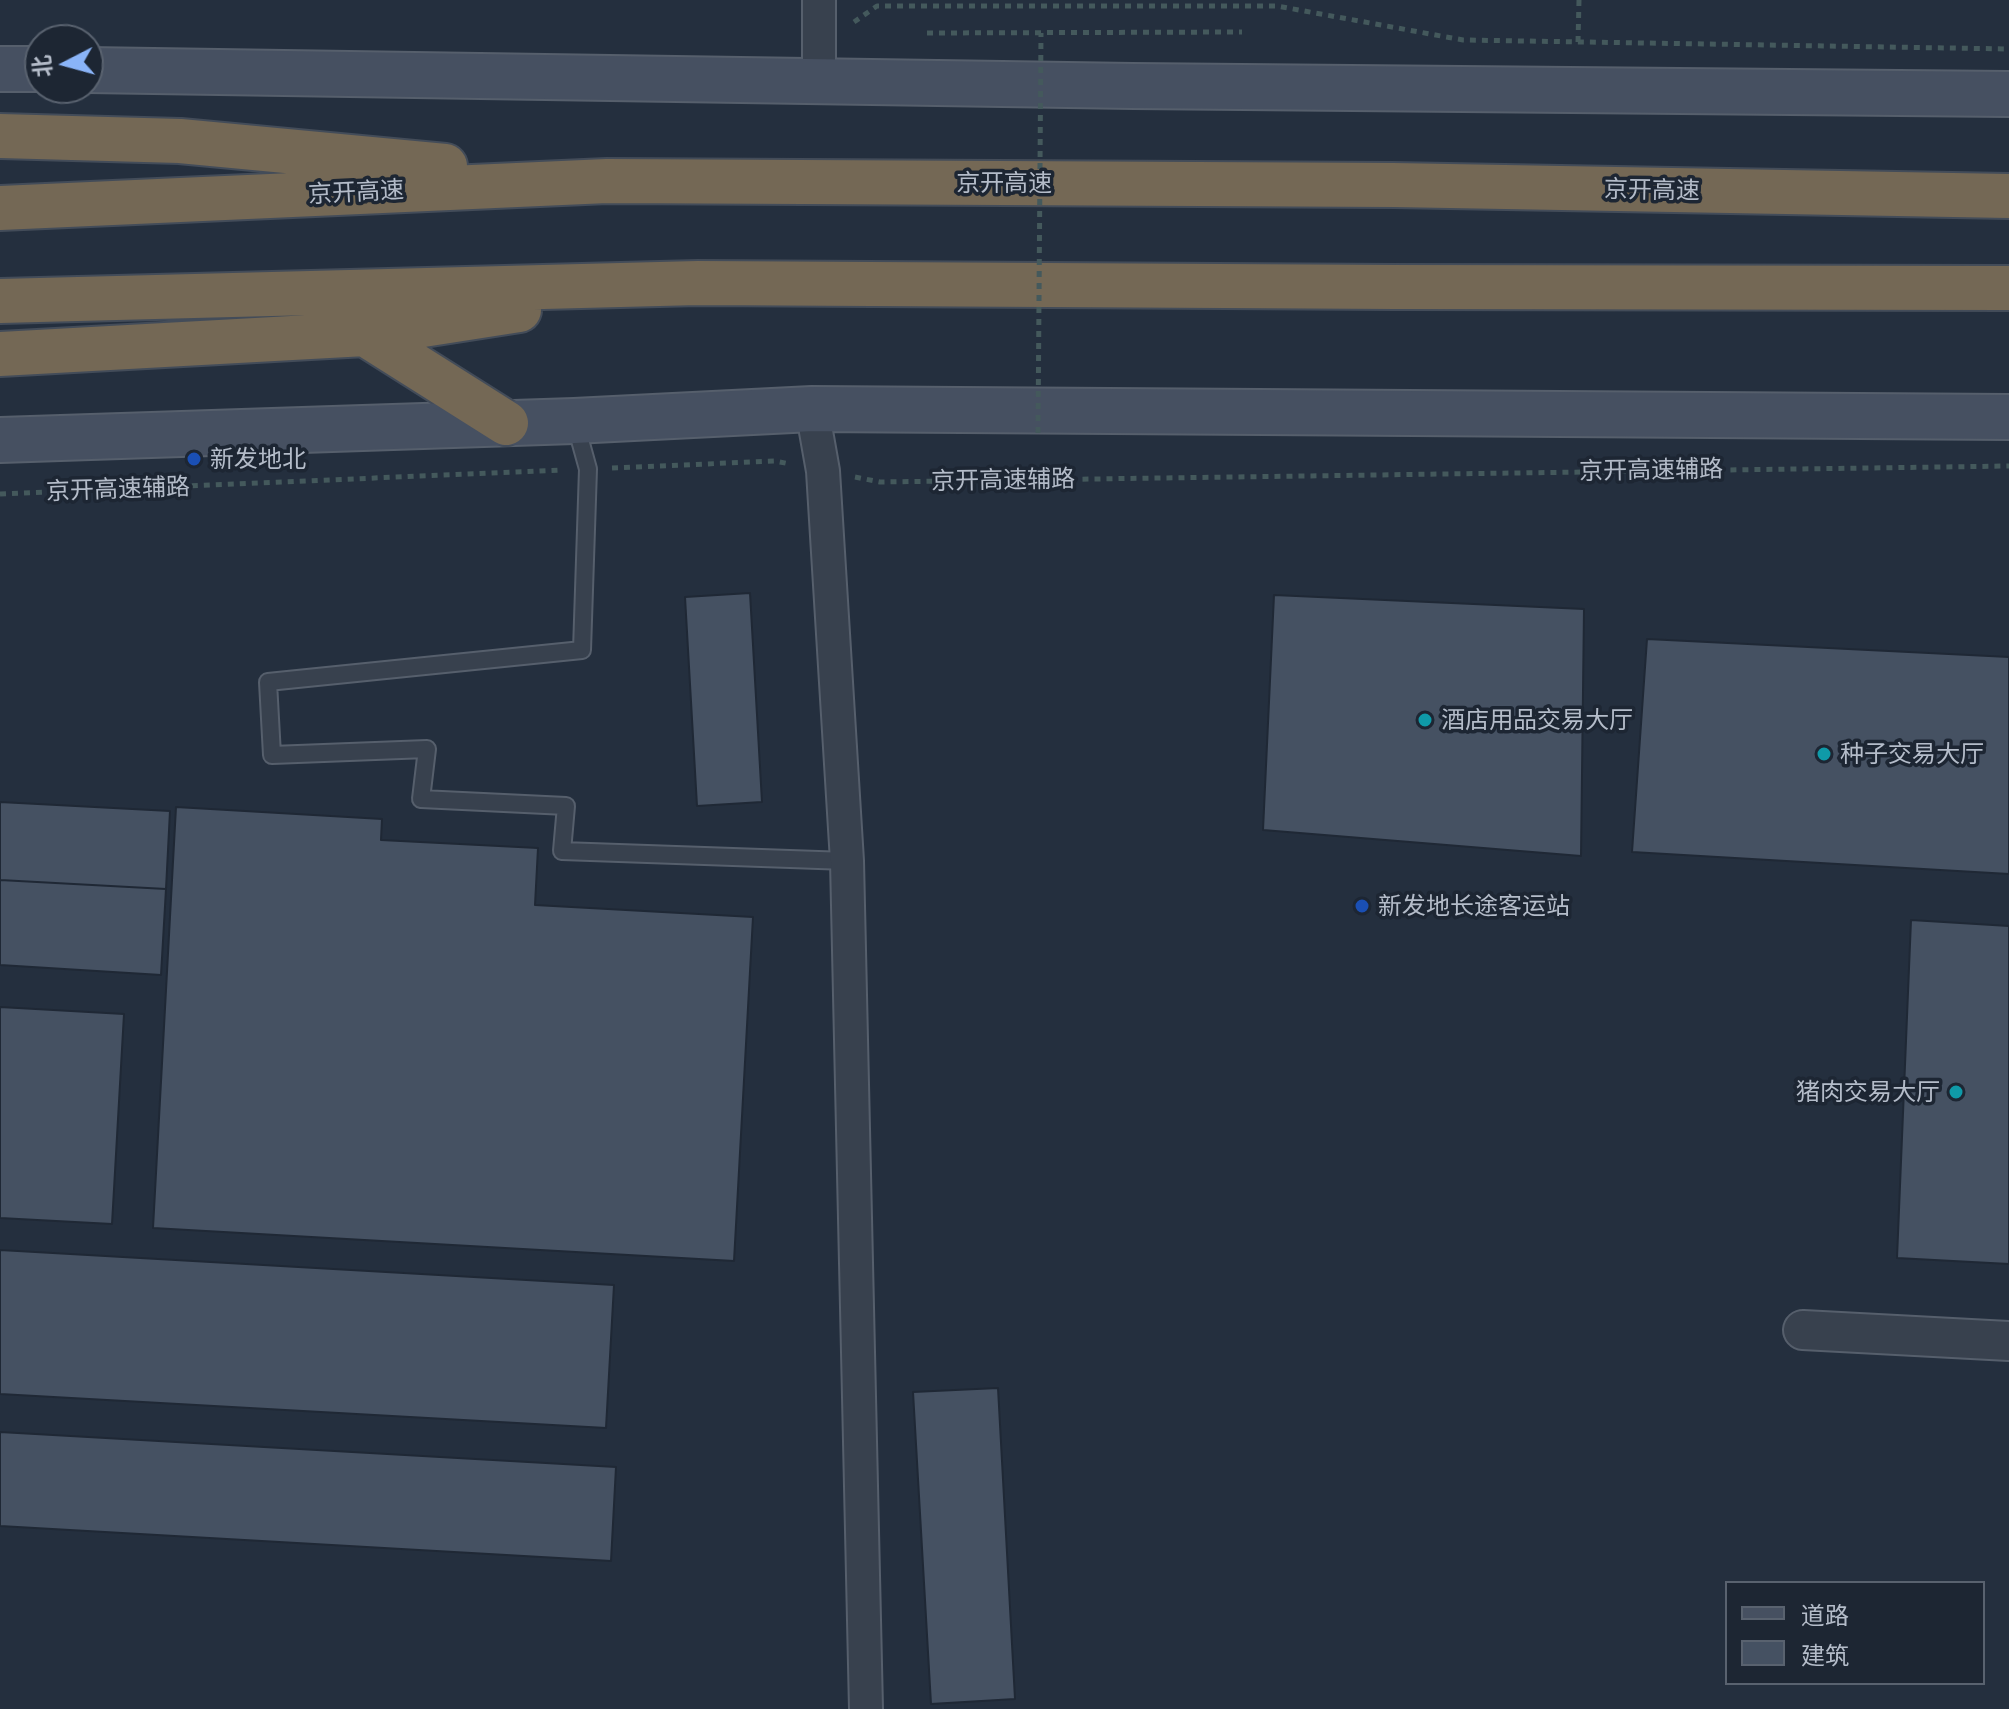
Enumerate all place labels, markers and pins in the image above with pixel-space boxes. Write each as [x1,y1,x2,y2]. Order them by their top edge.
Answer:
place label: 新发地北 [210,445,306,473]
marker: 新发地北 [185,450,203,468]
place label: 酒店用品交易大厅 [1441,706,1633,734]
marker: 酒店用品交易大厅 [1416,711,1434,729]
place label: 种子交易大厅 [1840,740,1984,768]
marker: 种子交易大厅 [1815,745,1833,763]
place label: 新发地长途客运站 [1378,892,1570,920]
marker: 新发地长途客运站 [1353,897,1371,915]
place label: 猪肉交易大厅 [1796,1078,1940,1106]
marker: 猪肉交易大厅 [1947,1083,1965,1101]

